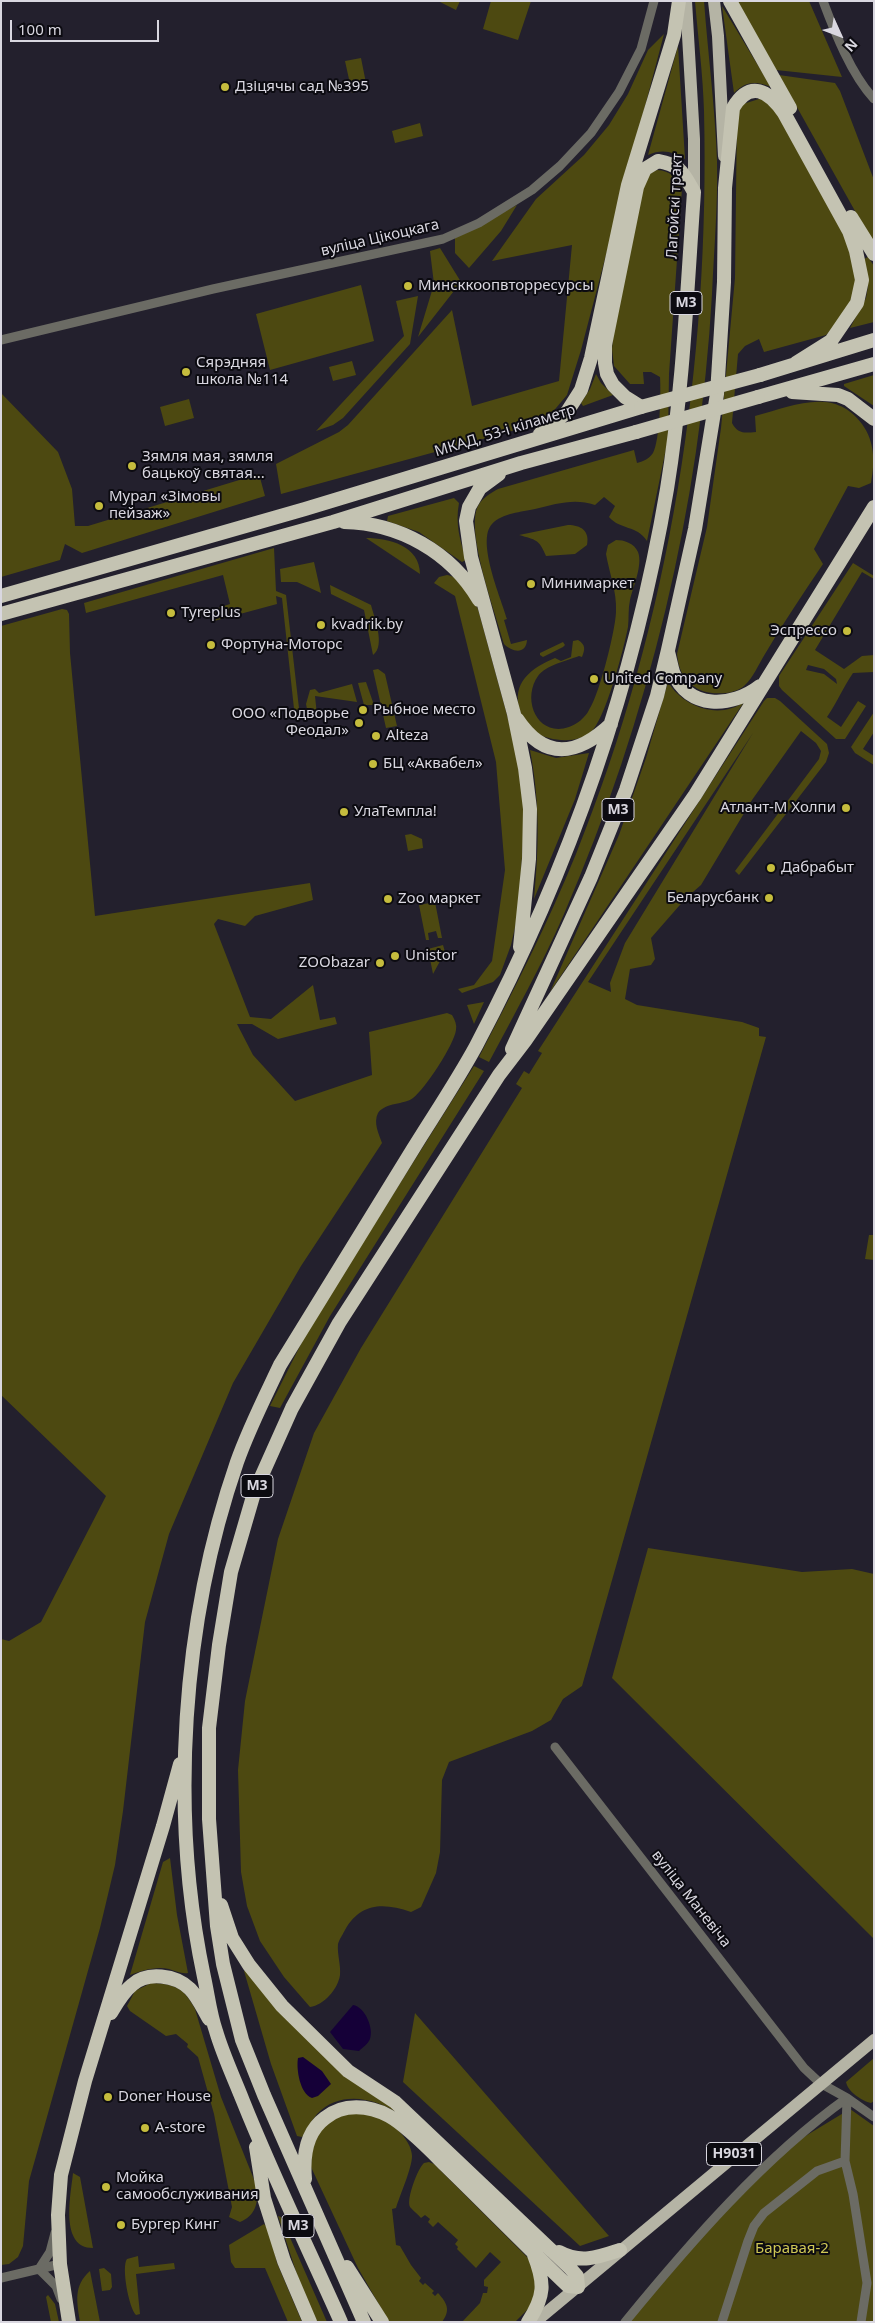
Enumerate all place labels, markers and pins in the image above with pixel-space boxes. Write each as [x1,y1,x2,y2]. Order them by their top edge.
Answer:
place label: Дзіцячы сад №395 [235,78,369,96]
marker: Дзіцячы сад №395 [219,81,231,93]
place label: Минсккоопвторресурсы [418,277,594,295]
marker: Минсккоопвторресурсы [402,280,414,292]
place label: Сярэдняя школа №114 [196,354,288,389]
marker: Сярэдняя школа №114 [180,366,192,378]
place label: Зямля мая, зямля бацькоў святая... [142,448,273,483]
marker: Зямля мая, зямля бацькоў святая... [126,460,138,472]
place label: Мурал «Зімовы пейзаж» [109,488,221,523]
marker: Мурал «Зімовы пейзаж» [93,500,105,512]
place label: Минимаркет [541,575,634,593]
marker: Минимаркет [525,578,537,590]
place label: Tyreplus [181,604,241,622]
marker: Tyreplus [165,607,177,619]
place label: kvadrik.by [331,616,403,634]
marker: kvadrik.by [315,619,327,631]
place label: Эспрессо [770,622,837,640]
marker: Эспрессо [841,625,853,637]
place label: Фортуна-Моторс [221,636,343,654]
marker: Фортуна-Моторс [205,639,217,651]
place label: United Company [604,670,722,688]
marker: United Company [588,673,600,685]
place label: Рыбное место [373,701,476,719]
marker: Рыбное место [357,704,369,716]
place label: ООО «Подворье Феодал» [231,705,349,740]
marker: ООО «Подворье Феодал» [353,717,365,729]
place label: Alteza [386,727,429,745]
marker: Alteza [370,730,382,742]
place label: БЦ «Аквабел» [383,755,483,773]
marker: БЦ «Аквабел» [367,758,379,770]
place label: Атлант-М Холпи [720,799,836,817]
marker: Атлант-М Холпи [840,802,852,814]
place label: УлаТемпла! [354,803,437,821]
marker: УлаТемпла! [338,806,350,818]
place label: Дабрабыт [781,859,854,877]
marker: Дабрабыт [765,862,777,874]
place label: Беларусбанк [667,889,759,907]
place label: Zoo маркет [398,890,480,908]
marker: Беларусбанк [763,892,775,904]
marker: Zoo маркет [382,893,394,905]
place label: Unistor [405,947,457,965]
marker: Unistor [389,950,401,962]
place label: ZOObazar [299,954,370,972]
marker: ZOObazar [374,957,386,969]
place label: Doner House [118,2088,211,2106]
marker: Doner House [102,2091,114,2103]
place label: A-store [155,2119,205,2137]
marker: A-store [139,2122,151,2134]
place label: Мойка самообслуживания [116,2169,259,2204]
marker: Мойка самообслуживания [100,2181,112,2193]
place label: Бургер Кинг [131,2216,219,2234]
marker: Бургер Кинг [115,2219,127,2231]

